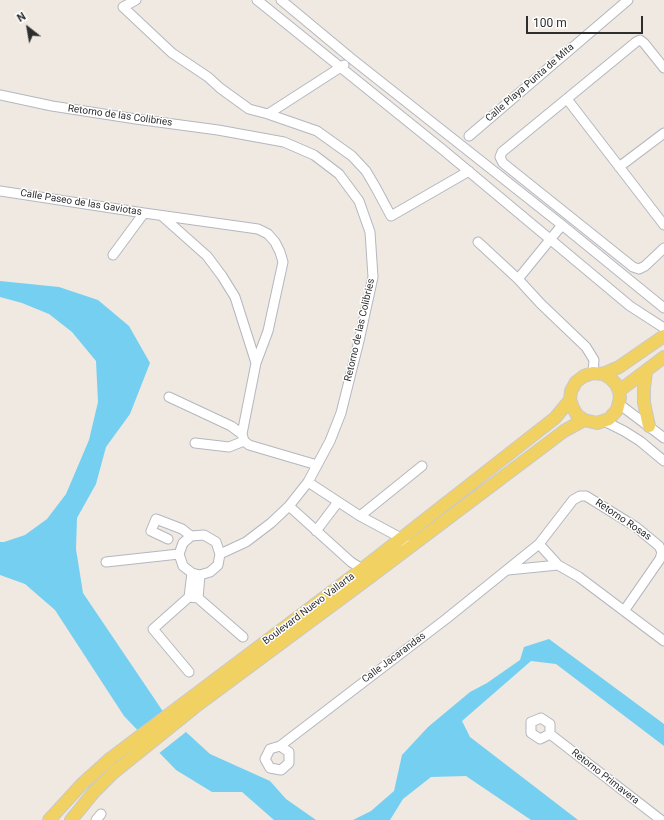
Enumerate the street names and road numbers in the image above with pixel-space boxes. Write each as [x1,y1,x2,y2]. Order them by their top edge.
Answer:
street label: Calle Playa Punta de Mita [483,41,577,125]
street label: Retorno de las Colibries [67,103,173,129]
street label: Calle Paseo de las Gaviotas [19,187,143,219]
street label: Retorno de las Colibries [342,277,378,383]
street label: Retorno Rosas [593,497,653,543]
street label: Boulevard Nuevo Vallarta [261,571,357,647]
street label: Calle Jacarandas [360,630,428,686]
street label: Retorno Primavera [569,747,641,807]

